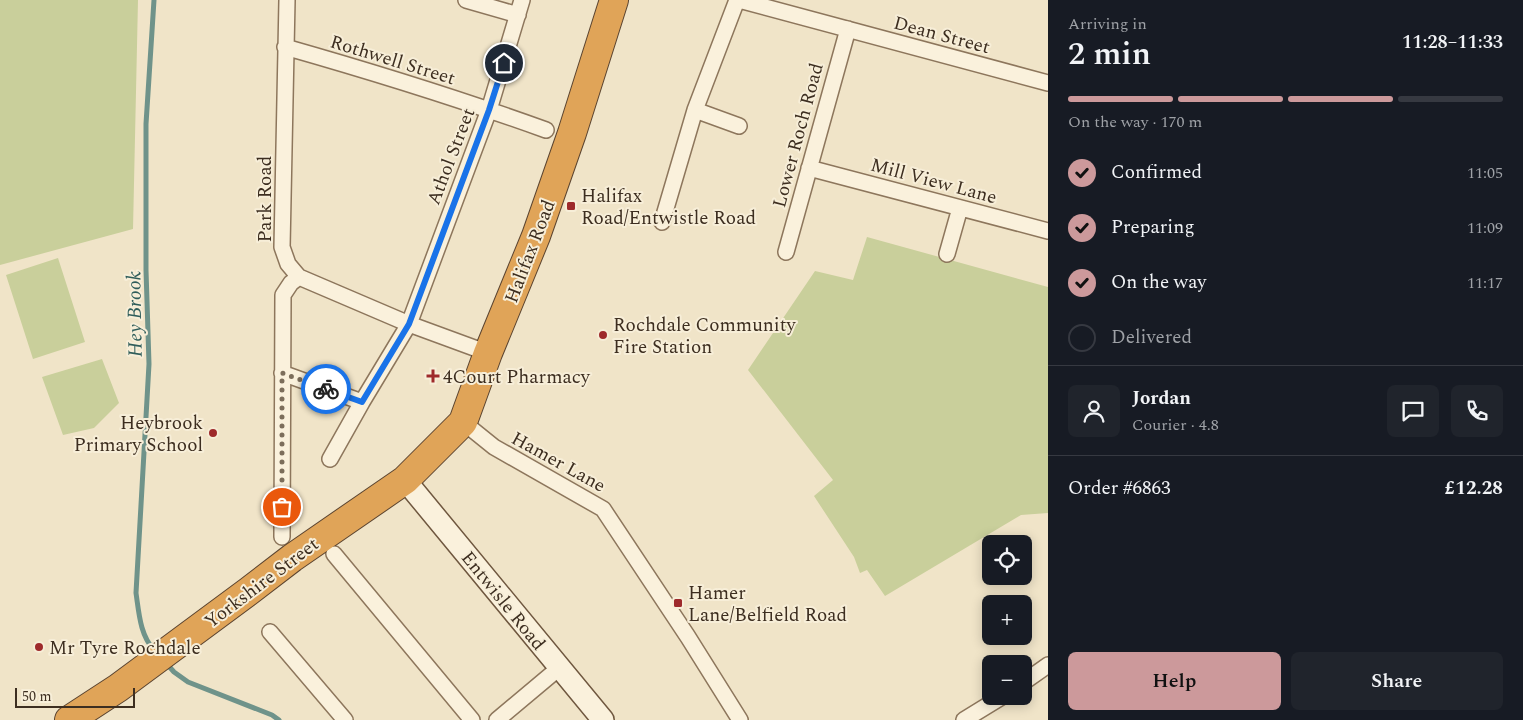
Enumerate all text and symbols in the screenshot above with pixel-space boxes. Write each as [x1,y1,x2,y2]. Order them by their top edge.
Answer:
street label: Dean Street [890,9,993,62]
text: Arriving in [1068,12,1147,36]
street label: Rothwell Street [326,28,459,93]
text: 11:28–11:33 [1402,28,1503,57]
text: 2 min [1068,30,1151,79]
pin [483,42,525,84]
icon: home [490,49,518,77]
street label: Lower Roch Road [765,60,832,211]
street label: Athol Street [420,104,483,209]
text: On the way · 170 m [1068,110,1202,134]
street label: Mill View Lane [867,151,1000,212]
street label: Park Road [251,156,280,242]
text: Confirmed [1111,158,1202,187]
icon: check [1068,159,1096,187]
text: 11:05 [1467,161,1503,185]
place label: Halifax Road/Entwistle Road [581,182,756,233]
street label: Halifax Road [497,196,563,308]
marker: Halifax Road/Entwistle Road [565,200,577,212]
text: Preparing [1111,213,1195,242]
icon: check [1068,214,1096,242]
text: 11:09 [1467,216,1503,240]
text: On the way [1111,268,1207,297]
icon: check [1068,269,1096,297]
water label: Hey Brook [119,270,151,357]
text: 11:17 [1467,271,1503,295]
place label: Rochdale Community Fire Station [613,311,796,362]
text: Delivered [1111,323,1192,352]
marker: Rochdale Community Fire Station [597,329,609,341]
place label: 4Court Pharmacy [443,363,591,392]
courier [301,364,351,414]
marker: 4Court Pharmacy [427,370,439,382]
icon: bike [312,375,340,403]
text: Jordan [1132,384,1191,413]
button: person [1068,385,1120,437]
button: chat [1387,385,1439,437]
button: phone [1451,385,1503,437]
place label: Heybrook Primary School [74,409,203,460]
text: Courier · 4.8 [1132,413,1219,437]
street label: Hamer Lane [506,424,611,500]
marker: Heybrook Primary School [207,427,219,439]
text: Order #6863 [1068,474,1171,503]
text: £12.28 [1445,474,1503,503]
pin [261,486,303,528]
icon: bag [268,493,296,521]
street label: Yorkshire Street [199,530,325,636]
map controls [982,535,1032,705]
button: locate [982,535,1032,585]
street label: Entwisle Road [453,545,552,657]
place label: Hamer Lane/Belfield Road [688,579,847,630]
button: + [982,595,1032,645]
marker: Hamer Lane/Belfield Road [672,597,684,609]
place label: Mr Tyre Rochdale [49,634,201,663]
marker: Mr Tyre Rochdale [33,641,45,653]
button: Help [1068,652,1281,710]
button: Share [1291,652,1503,710]
button: − [982,655,1032,705]
scale bar [15,685,135,708]
text: 50 m [22,686,52,707]

